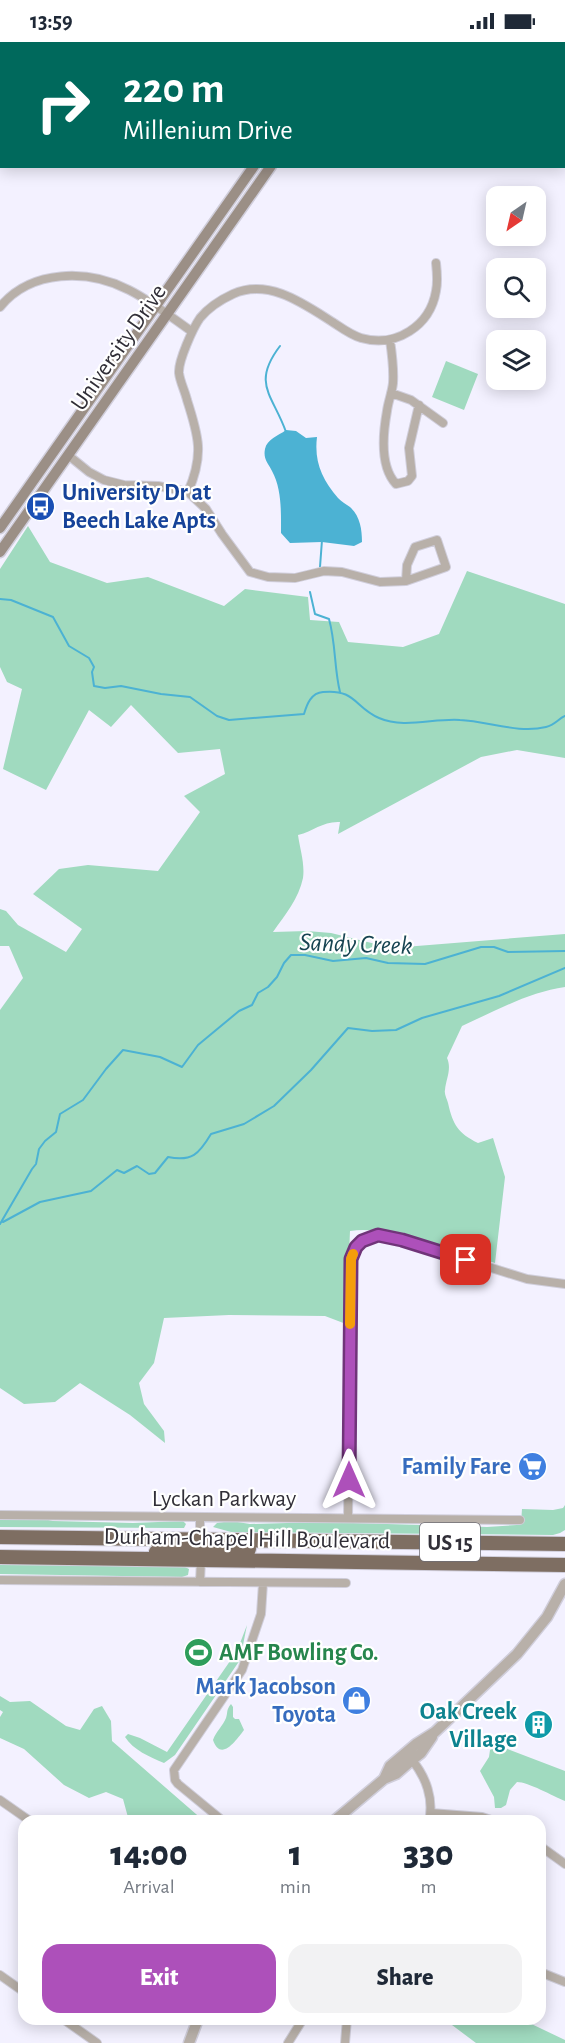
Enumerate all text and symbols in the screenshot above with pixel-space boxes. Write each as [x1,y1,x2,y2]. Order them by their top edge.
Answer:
text: 13:59 [30,10,73,32]
icon: right [24,66,102,144]
text: 220 m [123,68,225,110]
text: Millenium Drive [123,117,293,144]
north arrow [486,186,546,246]
map controls [486,186,546,390]
button: search [486,258,546,318]
street label: University Drive [67,280,171,415]
button: layers [486,330,546,390]
place label: University Dr at Beech Lake Apts [62,481,216,533]
bus stop icon: University Dr at Beech Lake Apts [25,490,57,522]
water label: Sandy Creek [299,929,413,959]
pin [440,1234,491,1285]
icon: arrive [449,1243,482,1276]
position arrow [317,1448,381,1512]
supermarket icon: Family Fare [516,1450,548,1482]
place label: Family Fare [402,1455,511,1479]
street label: Lyckan Parkway [152,1487,296,1511]
road number: US 15 [420,1523,480,1561]
street label: Durham-Chapel Hill Boulevard [103,1524,391,1554]
sports icon: AMF Bowling Co. [182,1636,214,1668]
place label: AMF Bowling Co. [219,1641,379,1665]
place label: Mark Jacobson Toyota [196,1675,336,1727]
shop icon: Mark Jacobson Toyota [341,1684,373,1716]
place label: Oak Creek Village [420,1700,517,1752]
building icon: Oak Creek Village [522,1709,554,1741]
text: 14:00 [110,1836,188,1872]
text: 1 [289,1836,302,1872]
text: 330 [403,1836,454,1872]
text: Arrival [123,1877,175,1897]
text: min [280,1877,311,1897]
text: m [420,1877,436,1897]
button: Exit [42,1944,276,2013]
button: Share [288,1944,522,2013]

